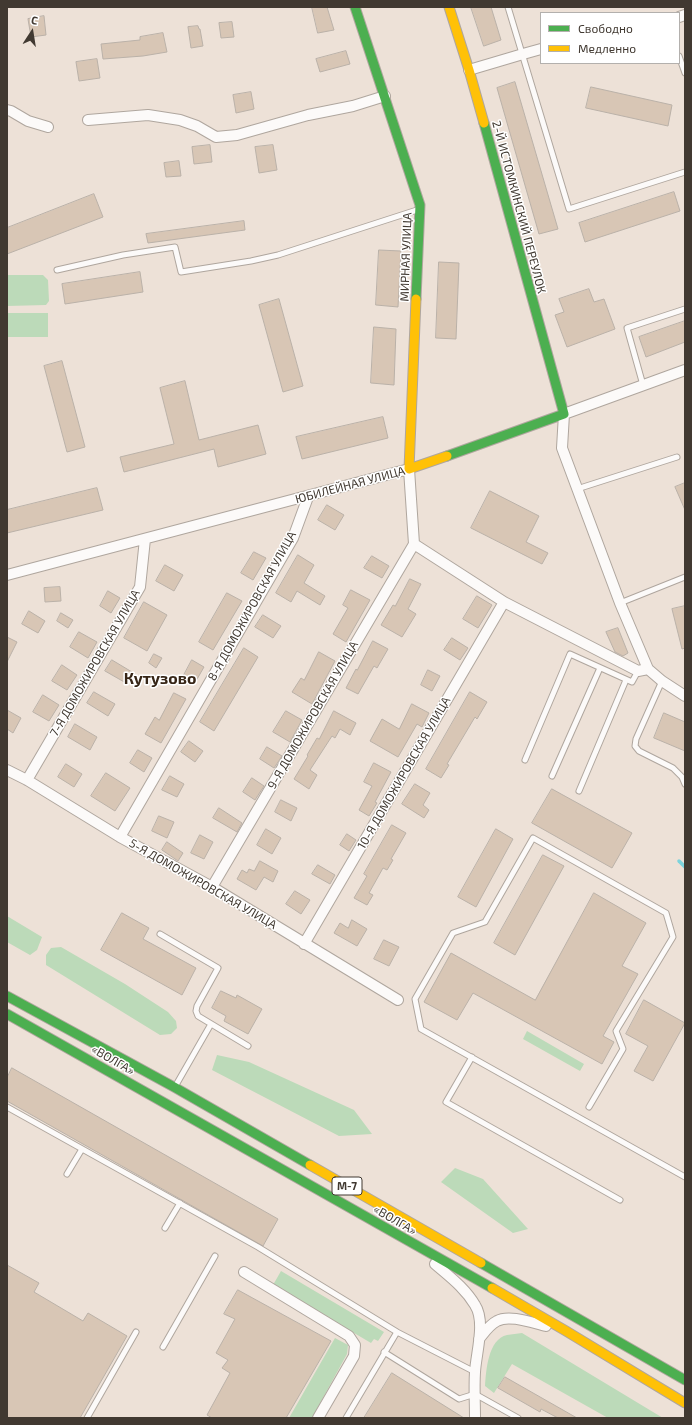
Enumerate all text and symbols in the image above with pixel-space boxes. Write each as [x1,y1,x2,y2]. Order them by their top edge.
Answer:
north arrow [12,12,52,52]
legend [540,12,680,64]
text: С [30,13,39,27]
text: Свободно [578,21,633,35]
text: Медленно [578,41,636,55]
street label: 2-Й ИСТОМКИНСКИЙ ПЕРЕУЛОК [489,119,549,295]
street label: МИРНАЯ УЛИЦА [397,212,415,302]
street label: ЮБИЛЕЙНАЯ УЛИЦА [294,463,406,507]
street label: 8-Я ДОМОЖИРОВСКАЯ УЛИЦА [205,529,299,683]
street label: 7-Я ДОМОЖИРОВСКАЯ УЛИЦА [47,587,143,739]
street label: 9-Я ДОМОЖИРОВСКАЯ УЛИЦА [265,638,361,792]
district label: Кутузово [124,669,196,689]
street label: 10-Я ДОМОЖИРОВСКАЯ УЛИЦА [354,694,454,852]
street label: 5-Я ДОМОЖИРОВСКАЯ УЛИЦА [127,836,279,932]
street label: «ВОЛГА» [89,1042,137,1078]
road number: М-7 [332,1177,362,1195]
street label: «ВОЛГА» [371,1202,419,1238]

